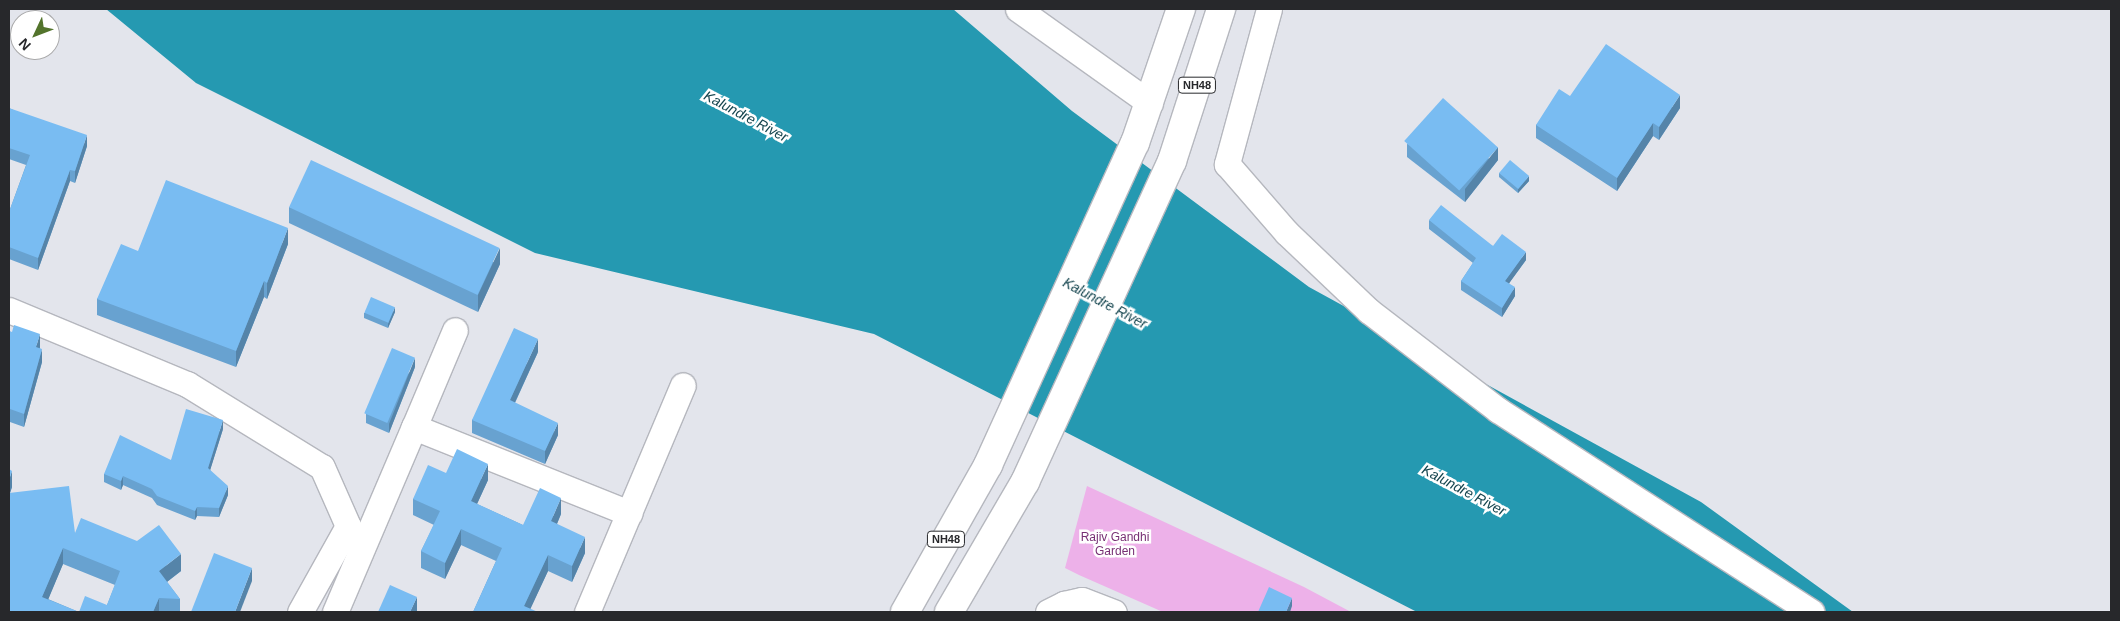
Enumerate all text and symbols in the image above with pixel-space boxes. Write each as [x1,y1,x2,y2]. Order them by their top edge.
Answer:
north arrow [10,10,60,60]
text: N [15,35,34,54]
road number: NH48 [1177,76,1217,94]
water label: Kalundre River [701,87,791,145]
water label: Kalundre River [1060,274,1150,332]
water label: Kalundre River [1419,461,1509,519]
road number: NH48 [926,530,966,548]
park label: Rajiv Gandhi Garden [1081,531,1149,559]

